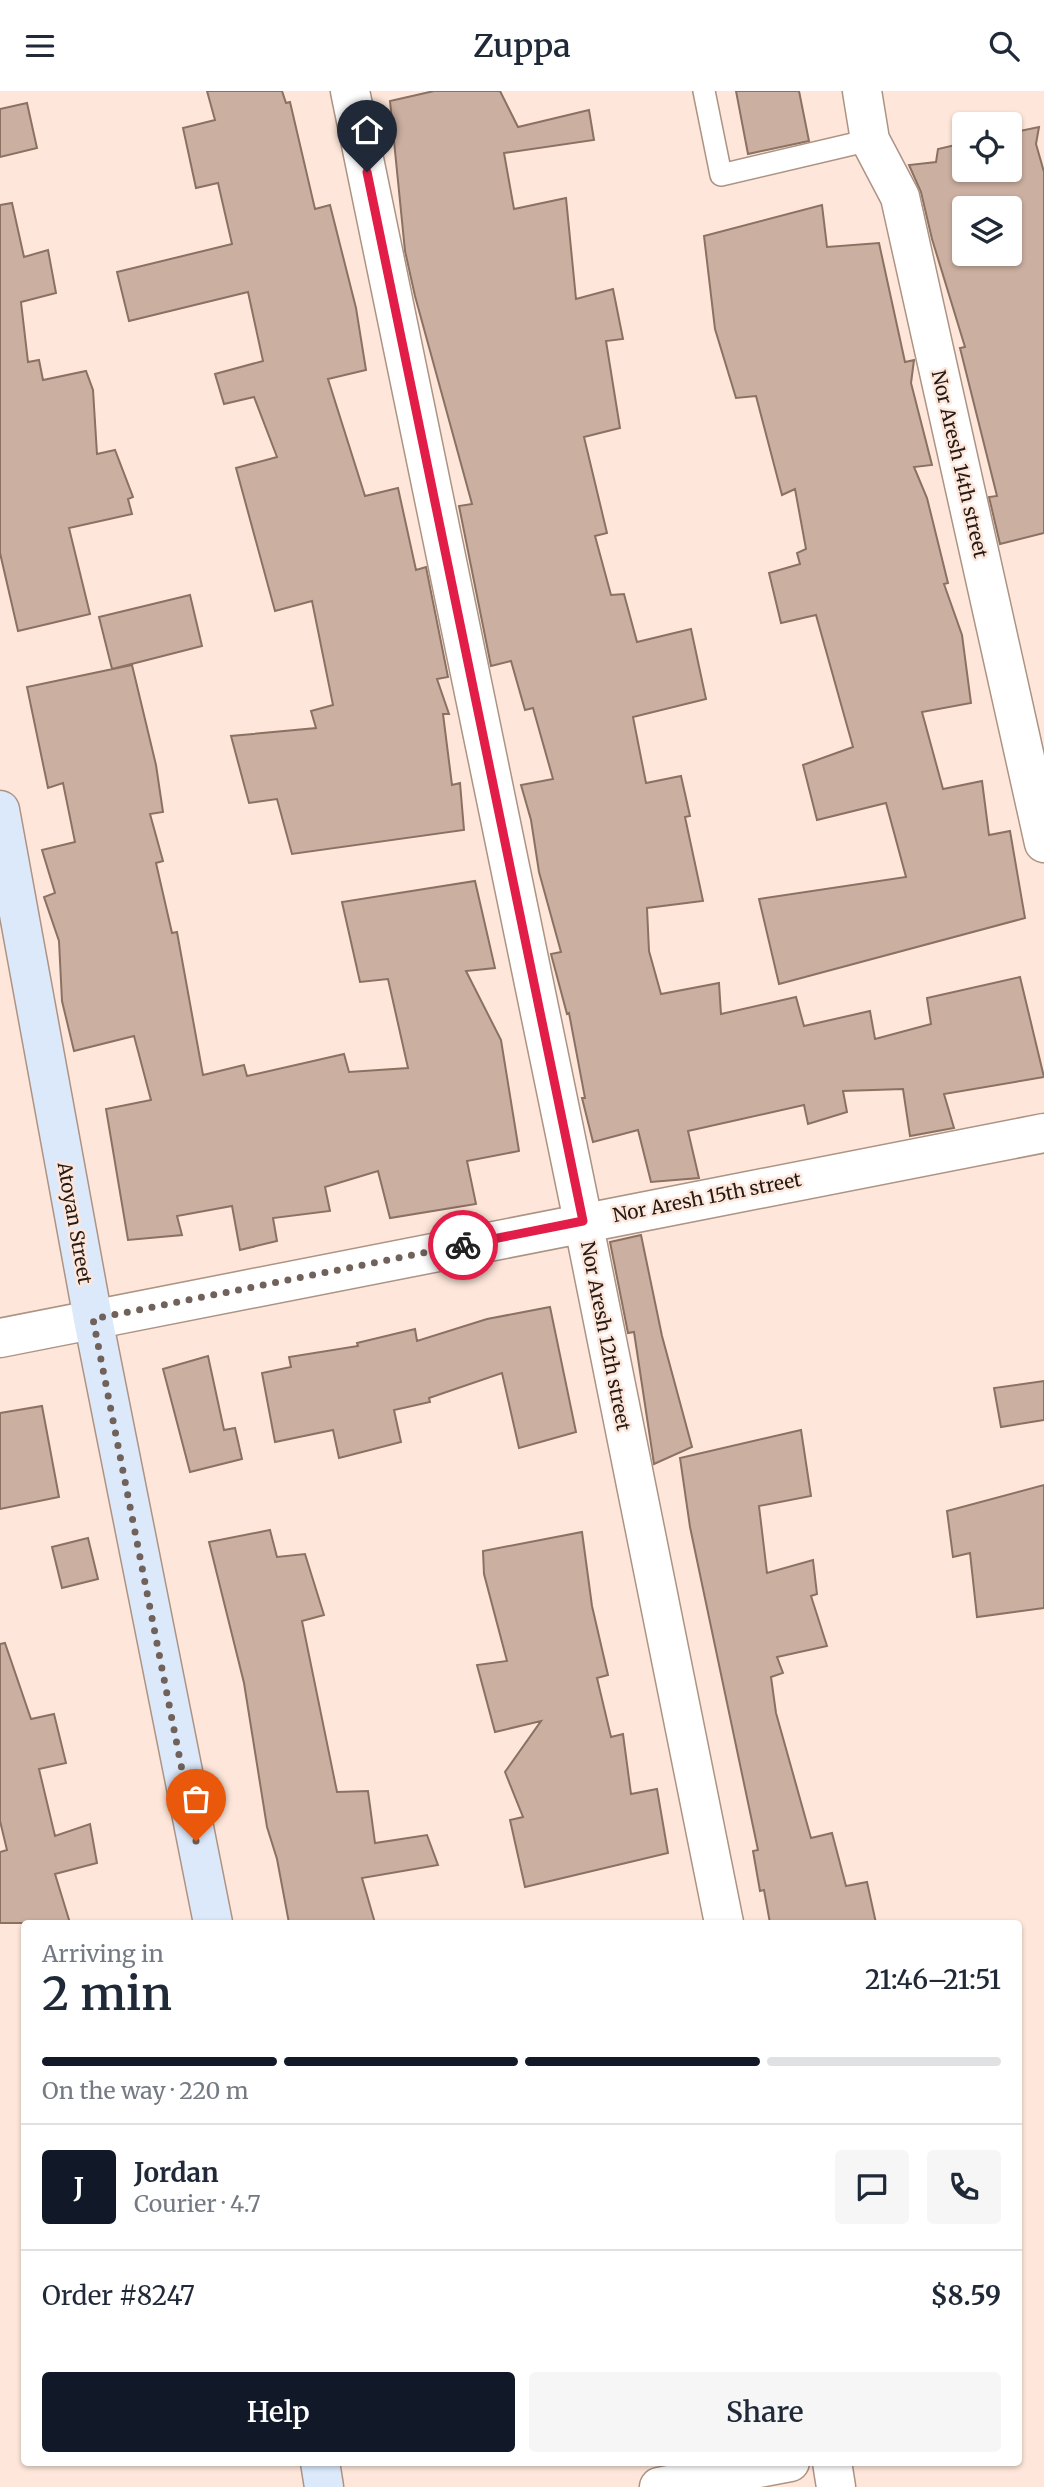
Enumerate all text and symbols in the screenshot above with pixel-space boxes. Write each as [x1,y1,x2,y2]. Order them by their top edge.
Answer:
text: Zuppa [473,26,571,66]
icon: menu [21,27,59,65]
icon: search [985,27,1023,65]
pin [337,100,397,172]
icon: home [348,111,386,149]
map controls [952,112,1022,266]
button: locate [952,112,1022,182]
button: layers [952,196,1022,266]
street label: Nor Aresh 14th street [927,368,993,561]
street label: Atoyan Street [52,1159,98,1286]
street label: Nor Aresh 15th street [611,1167,804,1227]
courier [428,1210,498,1280]
icon: bike [444,1226,482,1264]
street label: Nor Aresh 12th street [576,1239,636,1433]
pin [166,1769,226,1841]
icon: bag [177,1780,215,1818]
text: Arriving in [42,1939,164,1968]
text: 21:46–21:51 [865,1963,1001,1996]
text: 2 min [42,1965,172,2023]
text: On the way · 220 m [42,2076,249,2105]
button: chat [835,2150,909,2224]
button: phone [927,2150,1001,2224]
text: Jordan [134,2156,219,2189]
text: J [74,2171,84,2204]
text: Courier · 4.7 [134,2189,261,2218]
text: Order #8247 [42,2279,195,2312]
text: $8.59 [931,2279,1001,2312]
button: Help [42,2372,515,2452]
button: Share [529,2372,1001,2452]

